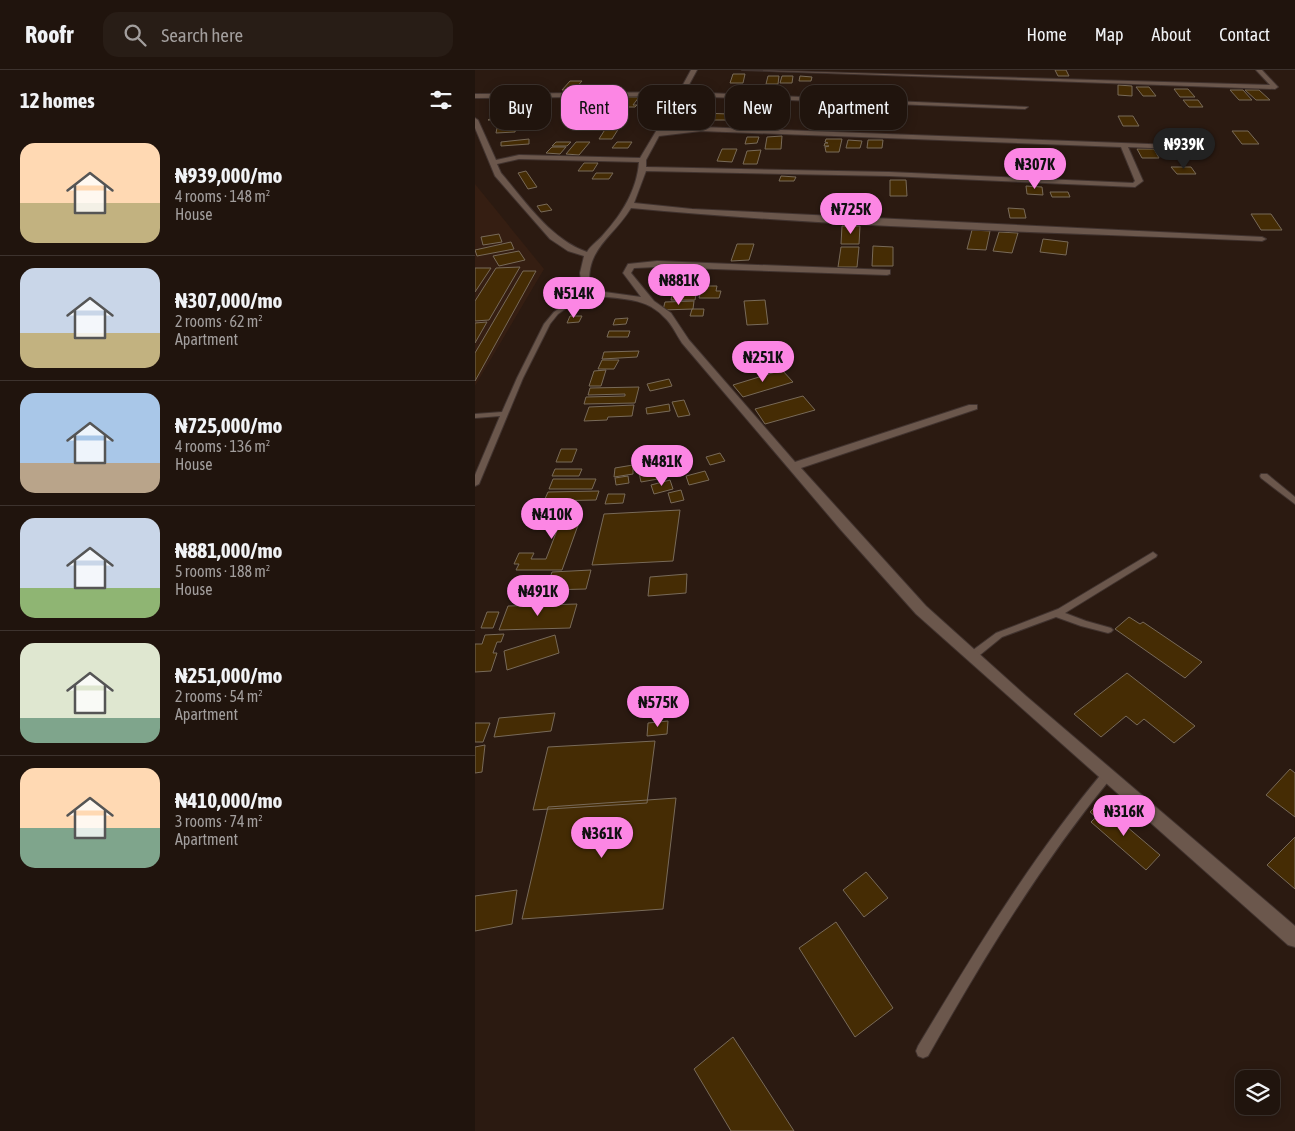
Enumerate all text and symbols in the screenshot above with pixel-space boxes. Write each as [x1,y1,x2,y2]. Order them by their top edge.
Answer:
search box [103,12,453,57]
text: Roofr [25,21,73,48]
icon: search [121,21,149,49]
text: Search here [161,24,243,46]
text: Home [1027,24,1067,45]
text: Map [1095,24,1124,45]
text: About [1152,24,1191,45]
text: Contact [1219,24,1270,45]
chip: Buy [490,85,551,130]
chip: Rent [561,85,628,130]
chip: Filters [638,85,715,130]
chip: New [725,85,790,130]
chip: Apartment [800,85,907,130]
icon: filters [427,86,455,114]
text: 12 homes [20,88,95,112]
pin: ₦939K [1149,128,1219,170]
text: ₦939K [1164,135,1204,153]
pin: ₦307K [1000,148,1070,190]
text: ₦307K [1015,155,1055,173]
icon: home [60,163,120,223]
text: ₦939,000/mo [175,163,282,187]
text: 4 rooms · 148 m² [175,187,270,205]
pin: ₦725K [816,192,886,235]
text: ₦725K [831,200,871,218]
text: House [175,205,212,223]
pin: ₦881K [644,264,714,306]
text: ₦881K [659,271,699,289]
pin: ₦514K [539,276,609,319]
text: ₦514K [554,284,594,302]
icon: home [60,288,120,348]
text: ₦307,000/mo [175,288,282,312]
text: 2 rooms · 62 m² [175,312,263,330]
text: Apartment [175,330,238,348]
pin: ₦251K [728,340,798,383]
text: ₦251K [743,348,783,366]
icon: home [60,413,120,473]
text: ₦725,000/mo [175,413,282,437]
text: 4 rooms · 136 m² [175,437,270,455]
pin: ₦481K [627,444,697,487]
text: ₦481K [642,452,682,470]
text: House [175,455,212,473]
pin: ₦410K [517,498,587,540]
text: ₦410K [532,505,572,523]
icon: home [60,538,120,598]
text: ₦881,000/mo [175,538,282,562]
text: 5 rooms · 188 m² [175,562,270,580]
pin: ₦491K [503,574,573,617]
text: House [175,580,212,598]
text: ₦491K [518,582,558,600]
icon: home [60,663,120,723]
text: ₦251,000/mo [175,663,282,687]
pin: ₦575K [623,686,693,728]
text: 2 rooms · 54 m² [175,687,263,705]
text: ₦575K [638,693,678,711]
text: Apartment [175,705,238,723]
icon: home [60,788,120,848]
text: ₦410,000/mo [175,788,282,812]
pin: ₦316K [1089,794,1159,837]
text: ₦316K [1104,802,1144,820]
text: 3 rooms · 74 m² [175,812,263,830]
pin: ₦361K [567,816,637,859]
text: ₦361K [582,824,622,842]
text: Apartment [175,830,238,848]
map controls [1235,1070,1280,1115]
button: layers [1235,1070,1280,1115]

